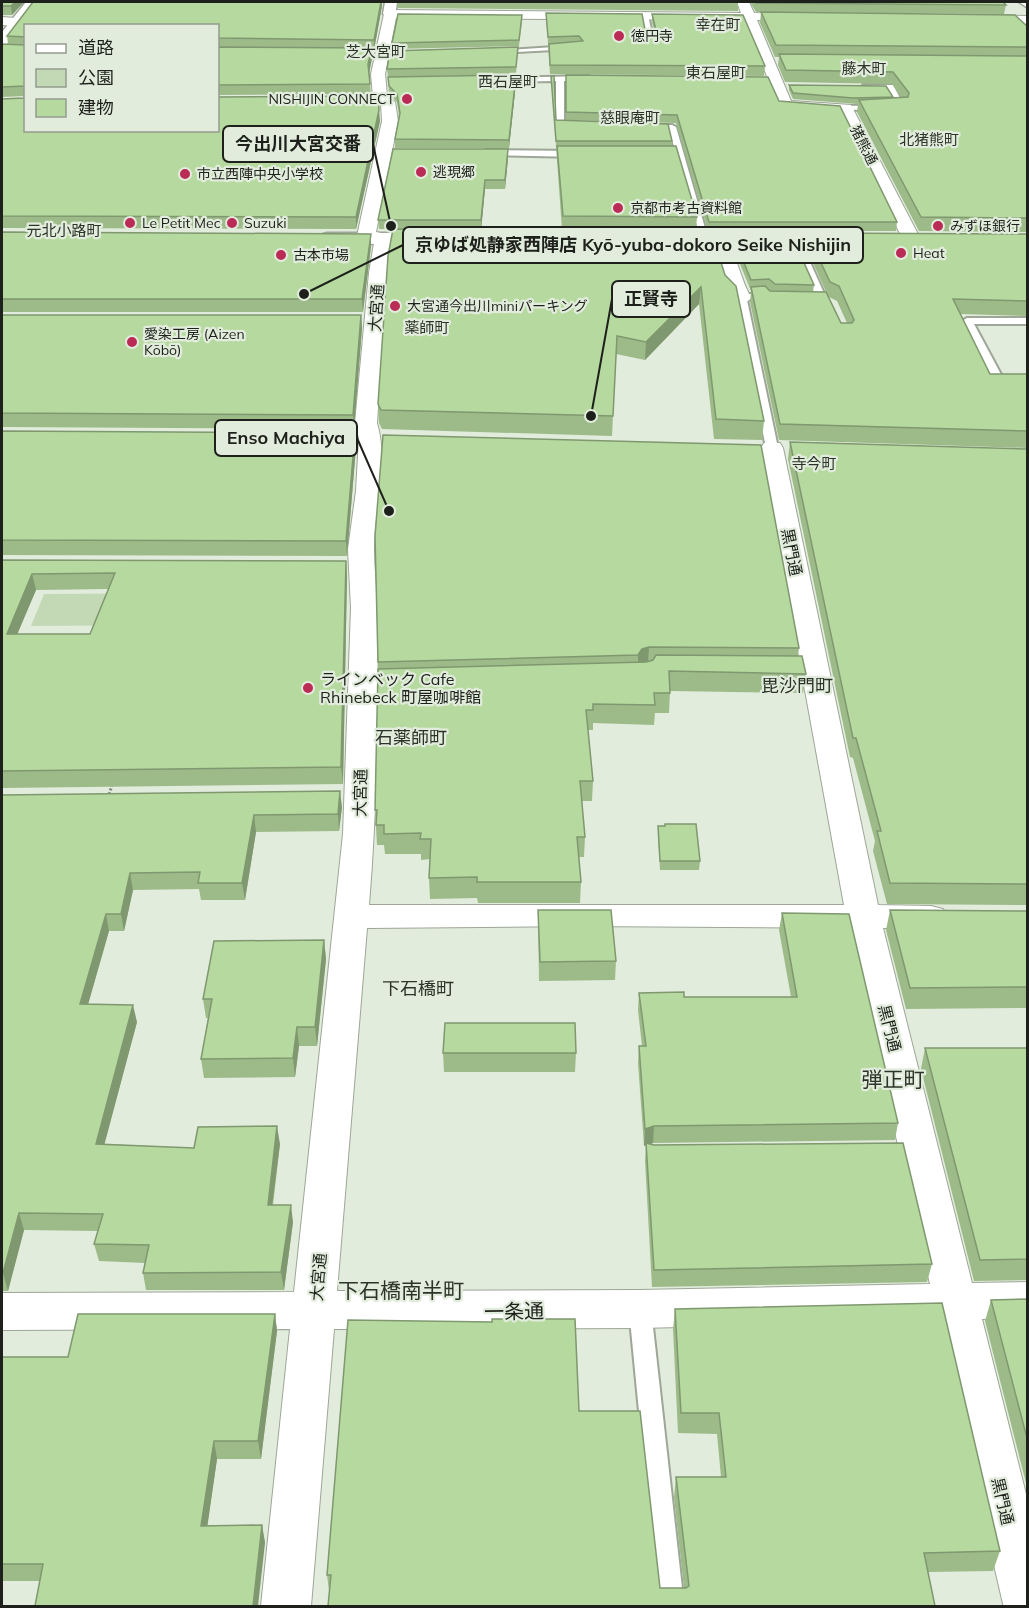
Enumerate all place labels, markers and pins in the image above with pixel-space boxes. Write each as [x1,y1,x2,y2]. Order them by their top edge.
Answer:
place label: 徳円寺 [631,27,673,45]
marker: 徳円寺 [612,29,626,43]
place label: NISHIJIN CONNECT [268,90,396,108]
marker: NISHIJIN CONNECT [400,92,414,106]
callout: 今出川大宮交番 [223,126,373,162]
place label: 逃現郷 [433,163,475,181]
place label: 市立西陣中央小学校 [197,165,323,183]
marker: 逃現郷 [414,165,428,179]
marker: 市立西陣中央小学校 [178,167,192,181]
place label: 京都市考古資料館 [630,199,742,217]
marker: 京都市考古資料館 [611,201,625,215]
place label: Le Petit Mec [142,214,221,232]
place label: Suzuki [244,214,287,232]
marker: Le Petit Mec [123,216,137,230]
marker: Suzuki [225,216,239,230]
place label: みずほ銀行 [950,217,1020,235]
marker: みずほ銀行 [931,219,945,233]
callout: 京ゆば処静家西陣店 Kyō-yuba-dokoro Seike Nishijin [403,227,863,263]
place label: Heat [913,244,945,262]
place label: 古本市場 [293,246,349,264]
marker: Heat [894,246,908,260]
marker: 古本市場 [274,248,288,262]
callout: 正賢寺 [612,281,690,317]
place label: 大宮通今出川miniパーキング [407,297,588,315]
marker: 大宮通今出川miniパーキング [388,299,402,313]
place label: 愛染工房 (Aizen Kōbō) [144,325,245,359]
marker: 愛染工房 (Aizen Kōbō) [125,335,139,349]
callout: Enso Machiya [215,420,357,456]
place label: ラインベック Cafe Rhinebeck 町屋咖啡館 [320,669,481,707]
marker: ラインベック Cafe Rhinebeck 町屋咖啡館 [301,681,315,695]

